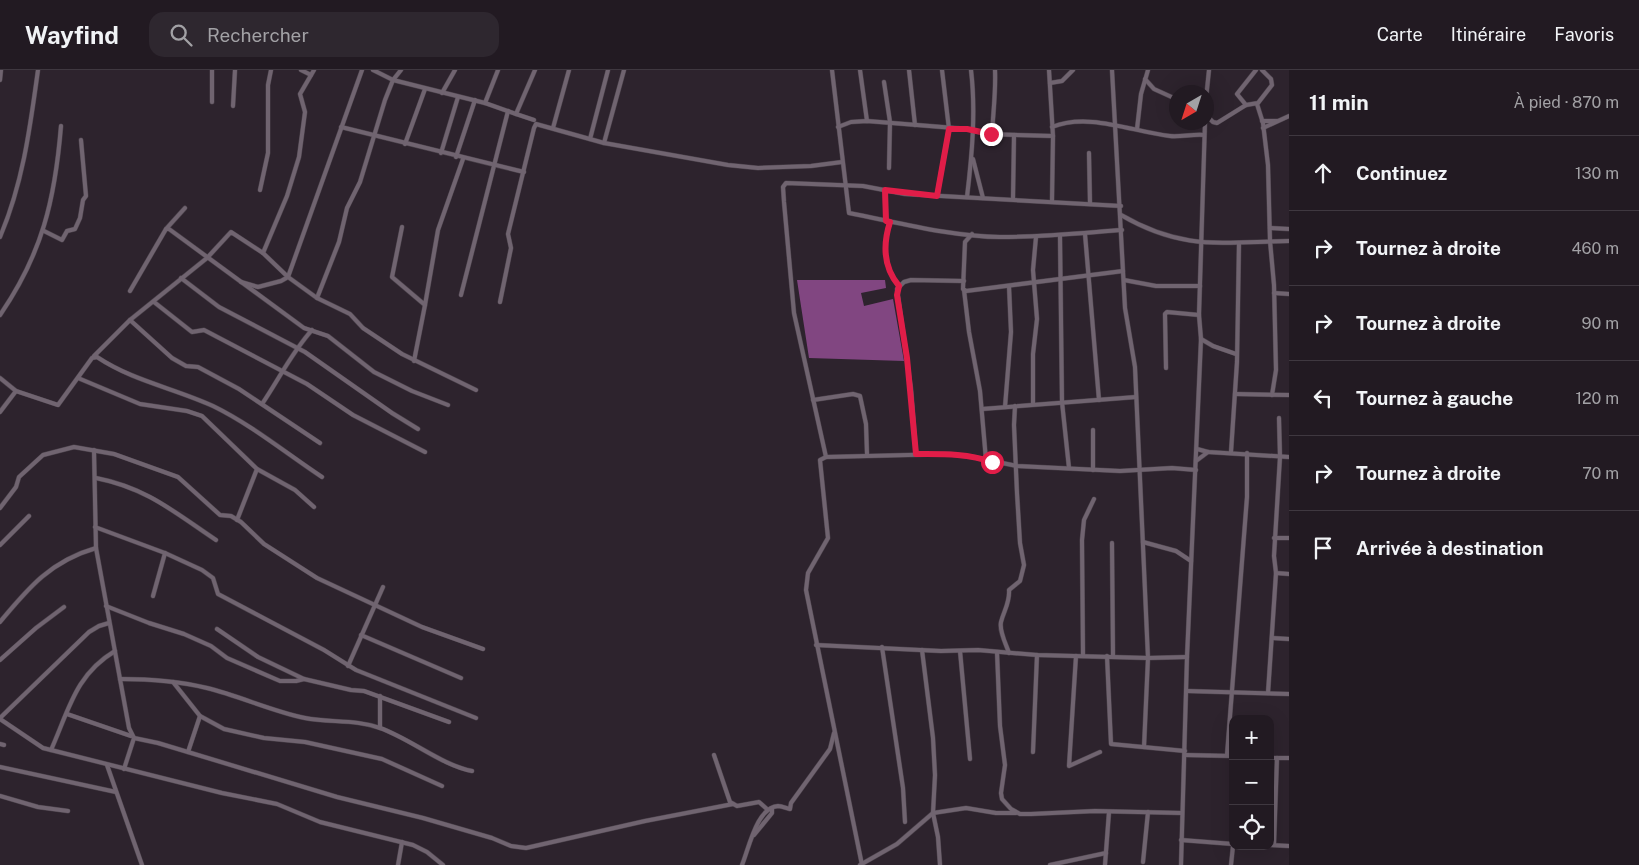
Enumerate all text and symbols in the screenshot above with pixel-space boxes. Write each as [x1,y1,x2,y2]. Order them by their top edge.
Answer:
search box [149,12,499,57]
text: Wayfind [25,21,119,49]
icon: search [167,21,195,49]
text: Rechercher [207,24,309,46]
text: Carte [1377,24,1423,45]
text: Itinéraire [1451,24,1526,45]
text: Favoris [1554,24,1614,45]
north arrow [1169,85,1214,130]
text: 11 min [1309,90,1369,115]
text: À pied · 870 m [1513,93,1619,112]
route end [980,123,1003,146]
icon: ahead [1309,159,1337,187]
text: Continuez [1356,162,1447,184]
text: 130 m [1575,164,1619,183]
icon: right [1309,234,1337,262]
text: Tournez à droite [1356,237,1501,259]
text: 460 m [1572,239,1619,258]
icon: right [1309,309,1337,337]
text: Tournez à droite [1356,312,1501,334]
text: 90 m [1582,314,1619,333]
icon: left [1309,384,1337,412]
text: Tournez à gauche [1356,387,1513,409]
text: 120 m [1575,389,1619,408]
route start [981,451,1004,474]
icon: right [1309,459,1337,487]
text: Tournez à droite [1356,462,1501,484]
text: 70 m [1582,464,1619,483]
icon: arrive [1309,534,1337,562]
text: Arrivée à destination [1356,537,1544,559]
map controls [1229,715,1274,850]
button: + [1229,715,1274,760]
button: − [1229,760,1274,805]
button: locate [1229,805,1274,850]

